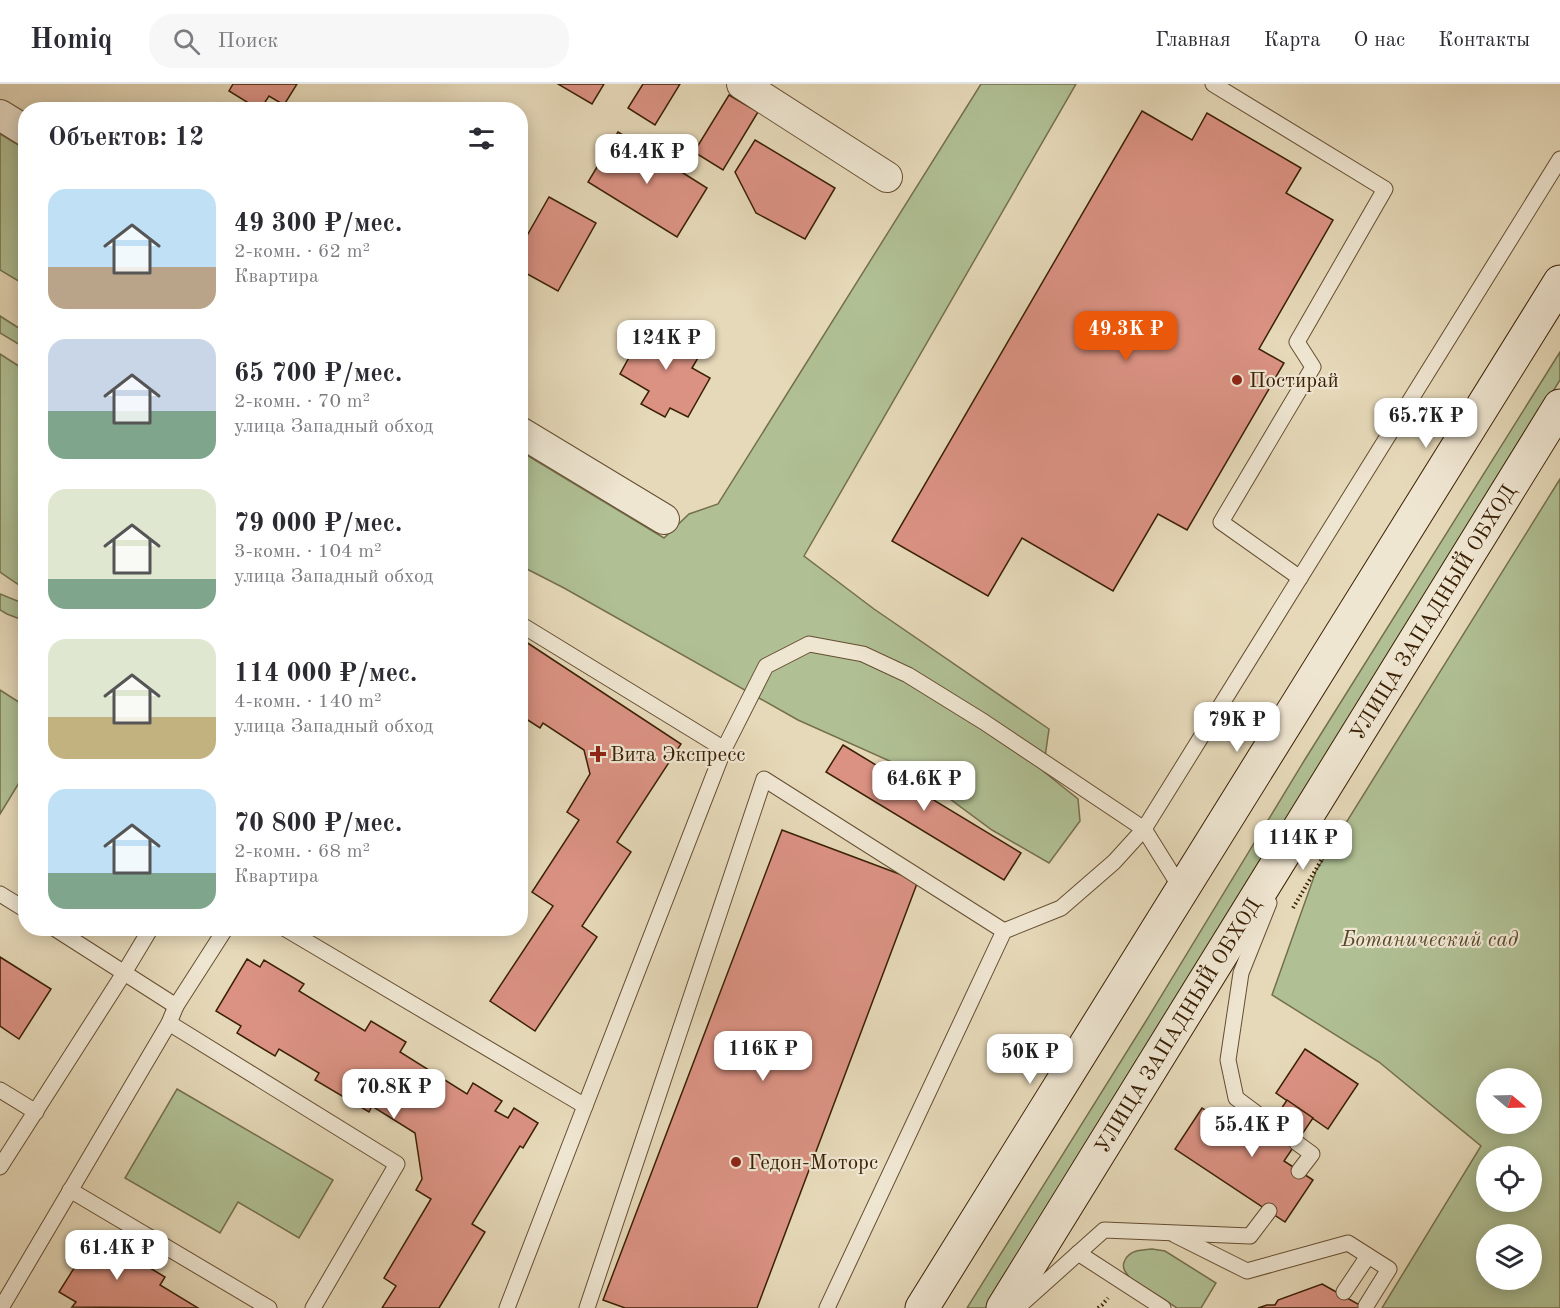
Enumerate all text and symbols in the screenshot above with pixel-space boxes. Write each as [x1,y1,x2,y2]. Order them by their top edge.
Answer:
search box [149,14,569,68]
icon: search [170,25,203,58]
text: Homiq [30,27,113,55]
text: Поиск [218,30,278,52]
text: Главная [1155,30,1231,51]
text: Карта [1264,30,1321,51]
text: О нас [1354,30,1405,51]
text: Контакты [1438,30,1530,51]
icon: filters [465,122,498,155]
text: Объектов: 12 [48,125,204,151]
pin: 64.4K ₽ [592,134,702,185]
text: 64.4K ₽ [609,143,685,163]
text: 49 300 ₽/мес. [234,211,402,237]
icon: home [96,213,168,285]
text: 2-комн. · 62 m² [234,242,370,262]
text: Квартира [234,267,319,287]
pin: 49.3K ₽ [1071,311,1181,362]
pin: 124K ₽ [617,320,715,371]
text: 49.3K ₽ [1088,320,1164,340]
text: 124K ₽ [631,329,701,349]
text: 65 700 ₽/мес. [234,361,402,387]
icon: home [96,363,168,435]
place label: Постирай [1249,371,1339,392]
marker: Постирай [1230,373,1244,387]
text: 2-комн. · 70 m² [234,392,370,412]
pin: 65.7K ₽ [1371,398,1481,449]
text: 65.7K ₽ [1388,407,1464,427]
text: улица Западный обход [234,417,433,437]
street label: УЛИЦА ЗАПАДНЫЙ ОБХОД [1347,481,1521,744]
text: 79 000 ₽/мес. [234,511,402,537]
icon: home [96,513,168,585]
text: 3-комн. · 104 m² [234,542,382,562]
text: улица Западный обход [234,567,433,587]
text: 114 000 ₽/мес. [234,661,417,687]
icon: home [96,663,168,735]
text: 4-комн. · 140 m² [234,692,382,712]
pin: 79K ₽ [1195,702,1279,753]
text: 79K ₽ [1208,711,1266,731]
text: улица Западный обход [234,717,433,737]
place label: Вита Экспресс [610,745,745,766]
marker: Вита Экспресс [591,747,605,761]
pin: 64.6K ₽ [869,761,979,812]
text: 64.6K ₽ [886,770,962,790]
text: 70 800 ₽/мес. [234,811,402,837]
icon: home [96,813,168,885]
pin: 114K ₽ [1254,820,1352,871]
text: 114K ₽ [1268,829,1338,849]
text: 2-комн. · 68 m² [234,842,370,862]
text: Квартира [234,867,319,887]
street label: УЛИЦА ЗАПАДНЫЙ ОБХОД [1092,895,1265,1158]
park label: Ботанический сад [1341,930,1519,951]
pin: 116K ₽ [714,1031,812,1082]
pin: 50K ₽ [988,1034,1072,1085]
text: 116K ₽ [728,1040,798,1060]
text: 50K ₽ [1001,1043,1059,1063]
north arrow [1476,1068,1542,1134]
map controls [1476,1068,1542,1290]
pin: 70.8K ₽ [339,1069,449,1120]
text: 70.8K ₽ [356,1078,432,1098]
pin: 55.4K ₽ [1197,1107,1307,1158]
text: 55.4K ₽ [1214,1116,1290,1136]
button: locate [1476,1146,1542,1212]
place label: Гедон-Моторс [748,1153,878,1174]
marker: Гедон-Моторс [729,1155,743,1169]
button: layers [1476,1224,1542,1290]
pin: 61.4K ₽ [62,1230,172,1281]
text: 61.4K ₽ [79,1239,155,1259]

